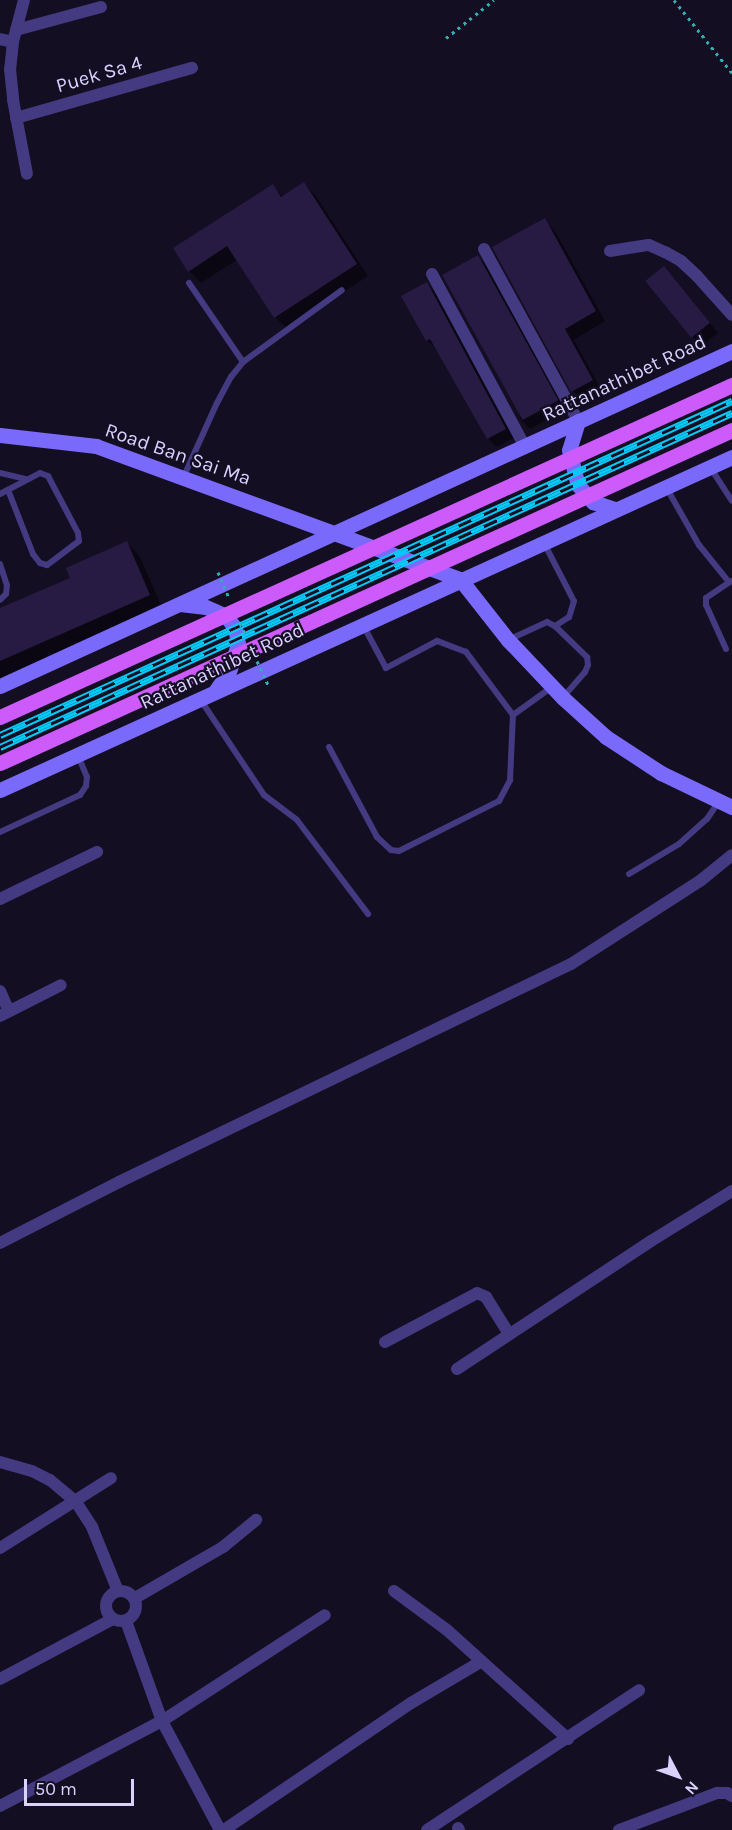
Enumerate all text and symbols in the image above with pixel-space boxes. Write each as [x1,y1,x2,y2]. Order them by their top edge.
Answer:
street label: Puek Sa 4 [53,50,145,98]
street label: Rattanathibet Road [538,329,710,427]
street label: Road Ban Sai Ma [102,418,254,490]
street label: Rattanathibet Road [136,617,308,715]
north arrow [648,1746,708,1806]
scale bar [27,1767,136,1805]
text: 50 m [35,1778,77,1800]
text: N [681,1778,703,1799]

